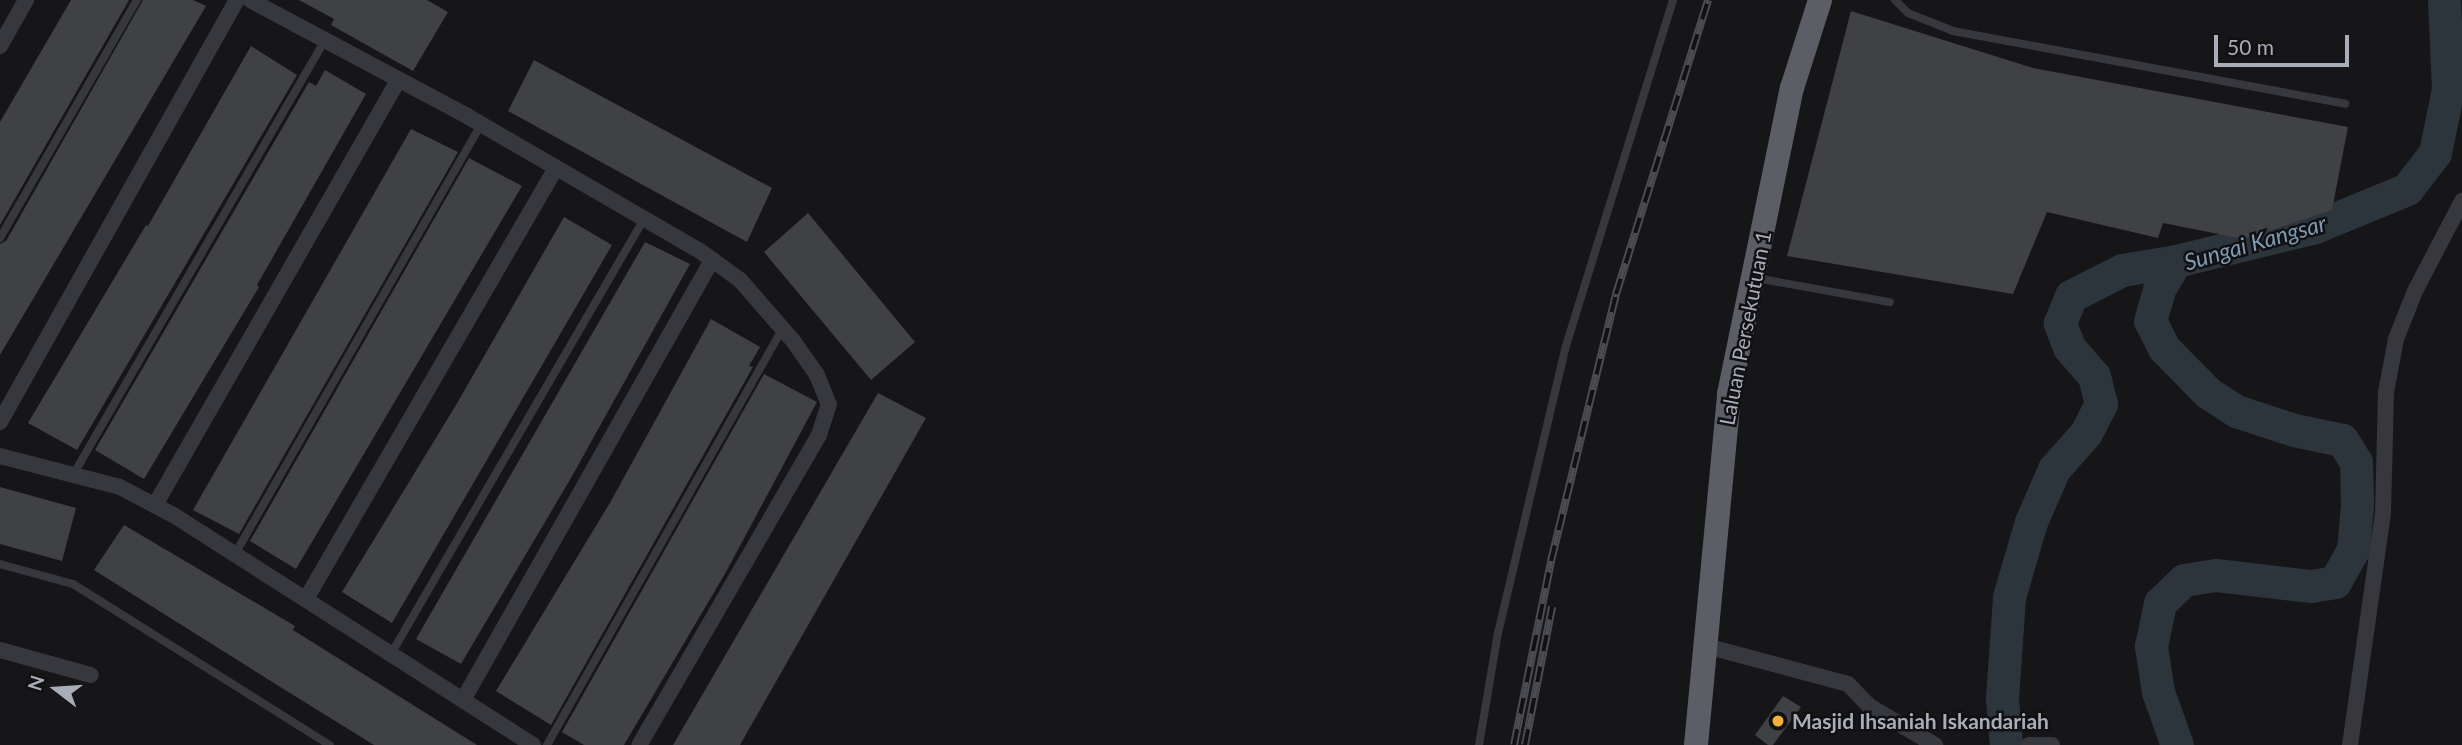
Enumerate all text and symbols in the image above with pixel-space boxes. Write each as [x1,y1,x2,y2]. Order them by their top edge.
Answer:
scale bar [2217,21,2352,65]
text: 50 m [2227,34,2274,59]
water label: Sungai Kangsar [2181,209,2329,275]
street label: Laluan Persekutuan 1 [1714,229,1776,427]
north arrow [21,654,91,724]
text: N [22,672,49,693]
place label: Masjid Ihsaniah Iskandariah [1792,708,2049,734]
marker: Masjid Ihsaniah Iskandariah [1770,713,1786,729]

